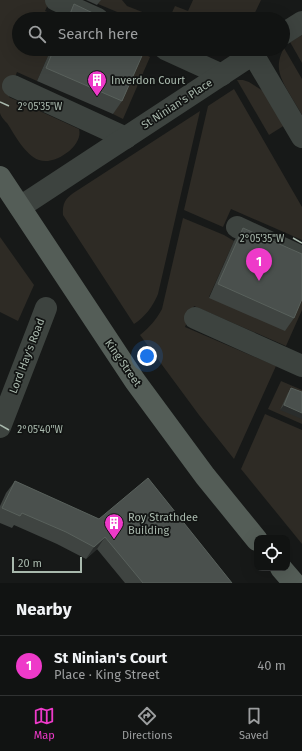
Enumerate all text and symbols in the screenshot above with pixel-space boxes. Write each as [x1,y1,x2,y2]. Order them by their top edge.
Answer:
search box [12,12,290,56]
icon: search [26,23,48,45]
text: Search here [58,25,138,43]
building icon: Inverdon Court [86,69,108,97]
place label: Inverdon Court [111,74,185,87]
street label: St Ninian's Place [139,76,215,132]
text: 2°05'35"W [18,101,63,113]
text: 2°05'35"W [240,233,285,245]
pin: 1 [246,248,272,281]
street label: Lord Hay's Road [7,317,47,395]
street label: King Street [102,337,144,389]
your location [137,346,157,366]
text: 2°05'40"W [17,424,63,436]
place label: Roy Strathdee Building [128,511,198,537]
building icon: Roy Strathdee Building [103,512,125,540]
map controls [254,535,290,571]
button: locate [254,535,290,571]
scale bar [12,555,82,574]
text: 20 m [18,557,42,570]
text: Nearby [16,599,71,620]
text: St Ninian's Court [54,649,167,667]
text: 1 [26,658,32,673]
text: 40 m [257,658,286,673]
text: Place · King Street [54,667,160,682]
tab: Map [33,705,55,742]
tab: Directions [122,705,172,742]
tab: Saved [239,705,269,742]

